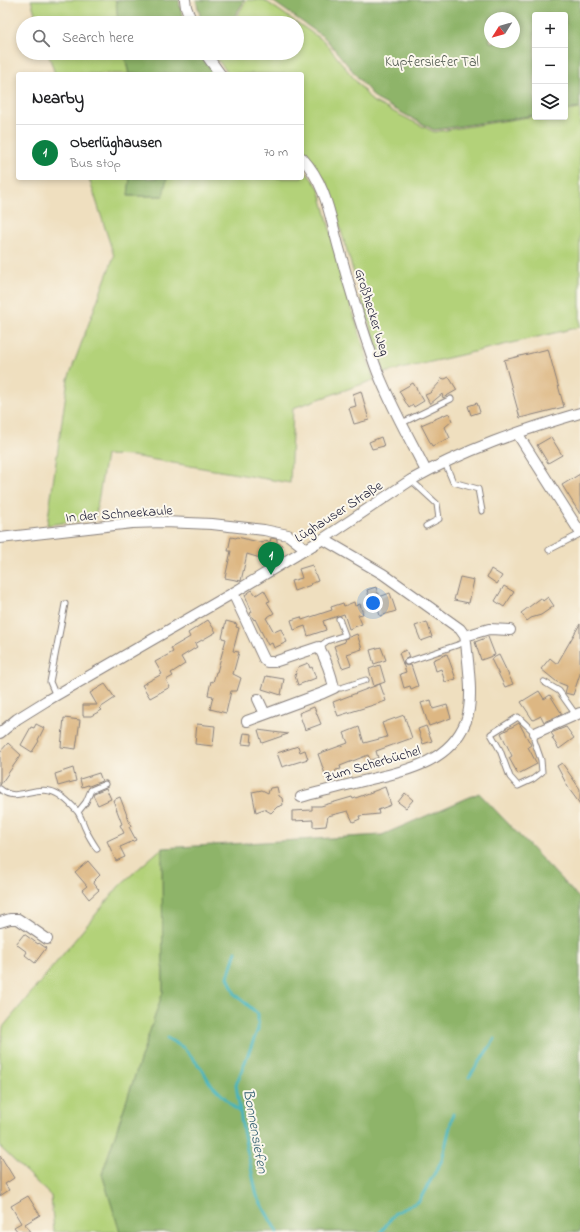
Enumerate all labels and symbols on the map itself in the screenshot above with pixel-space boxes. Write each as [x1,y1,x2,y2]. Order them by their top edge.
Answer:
north arrow [484,12,520,48]
park label: Kupfersiefer Tal [385,52,479,73]
street label: Großhecker Weg [347,266,395,359]
street label: Lüghauser Straße [291,475,388,550]
street label: In der Schneekaule [65,500,174,529]
pin: 1 [258,542,284,575]
your location [363,593,383,613]
street label: Zum Scherbüchel [322,741,423,788]
water label: Bonnensiefen [237,1087,273,1175]

